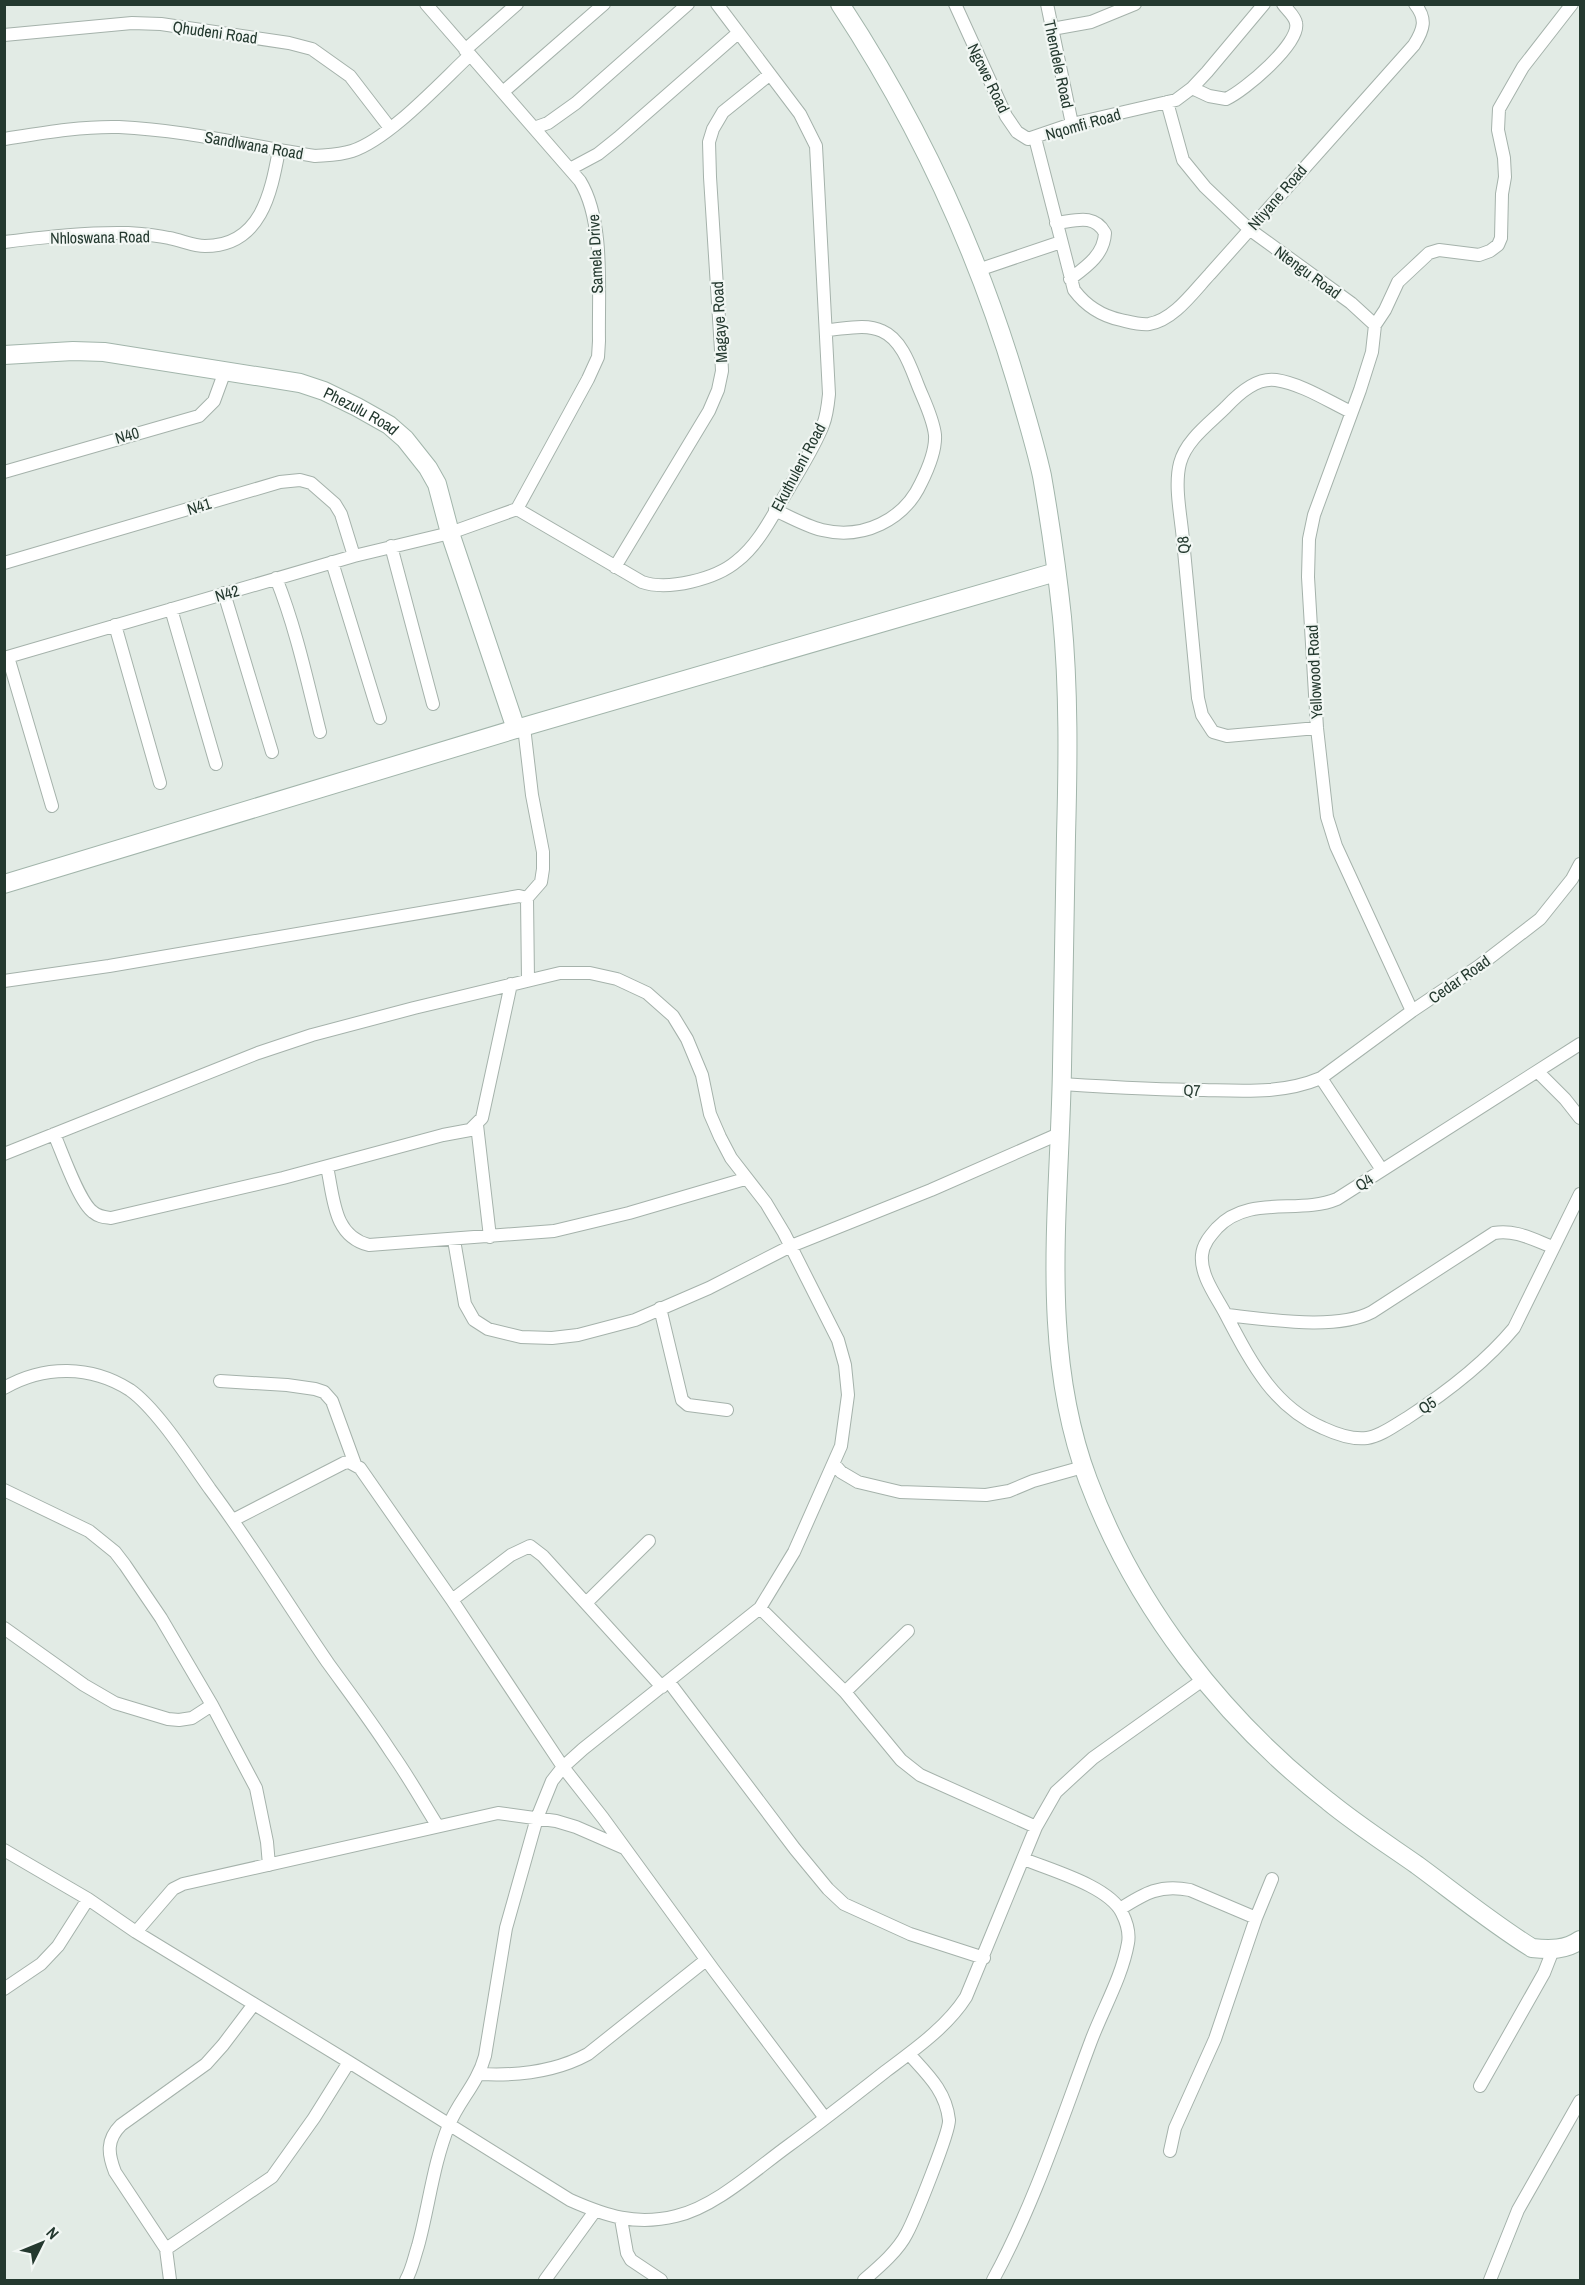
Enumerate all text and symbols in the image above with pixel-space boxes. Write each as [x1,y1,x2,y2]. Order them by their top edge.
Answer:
street label: Qhudeni Road [171,15,259,49]
street label: Thendele Road [1039,18,1079,110]
street label: Ngcwe Road [963,39,1015,117]
street label: Nqomfi Road [1043,103,1123,145]
street label: Sandlwana Road [203,125,305,165]
street label: Ntiyane Road [1242,160,1312,234]
street label: Samela Drive [582,214,608,294]
street label: Nhloswana Road [50,225,150,249]
street label: Ntengu Road [1270,240,1346,304]
street label: Magaye Road [706,281,732,363]
street label: Phezulu Road [320,381,404,440]
street label: Ekuthuleni Road [766,419,830,515]
street label: N40 [112,421,142,449]
street label: N41 [184,492,214,520]
street label: Q8 [1171,535,1195,555]
street label: N42 [212,579,242,607]
street label: Yellowood Road [1301,624,1327,720]
street label: Cedar Road [1424,950,1494,1008]
street label: Q7 [1183,1079,1201,1101]
street label: Q4 [1351,1168,1377,1196]
street label: Q5 [1414,1391,1440,1419]
north arrow [12,2213,72,2273]
text: N [42,2222,64,2244]

